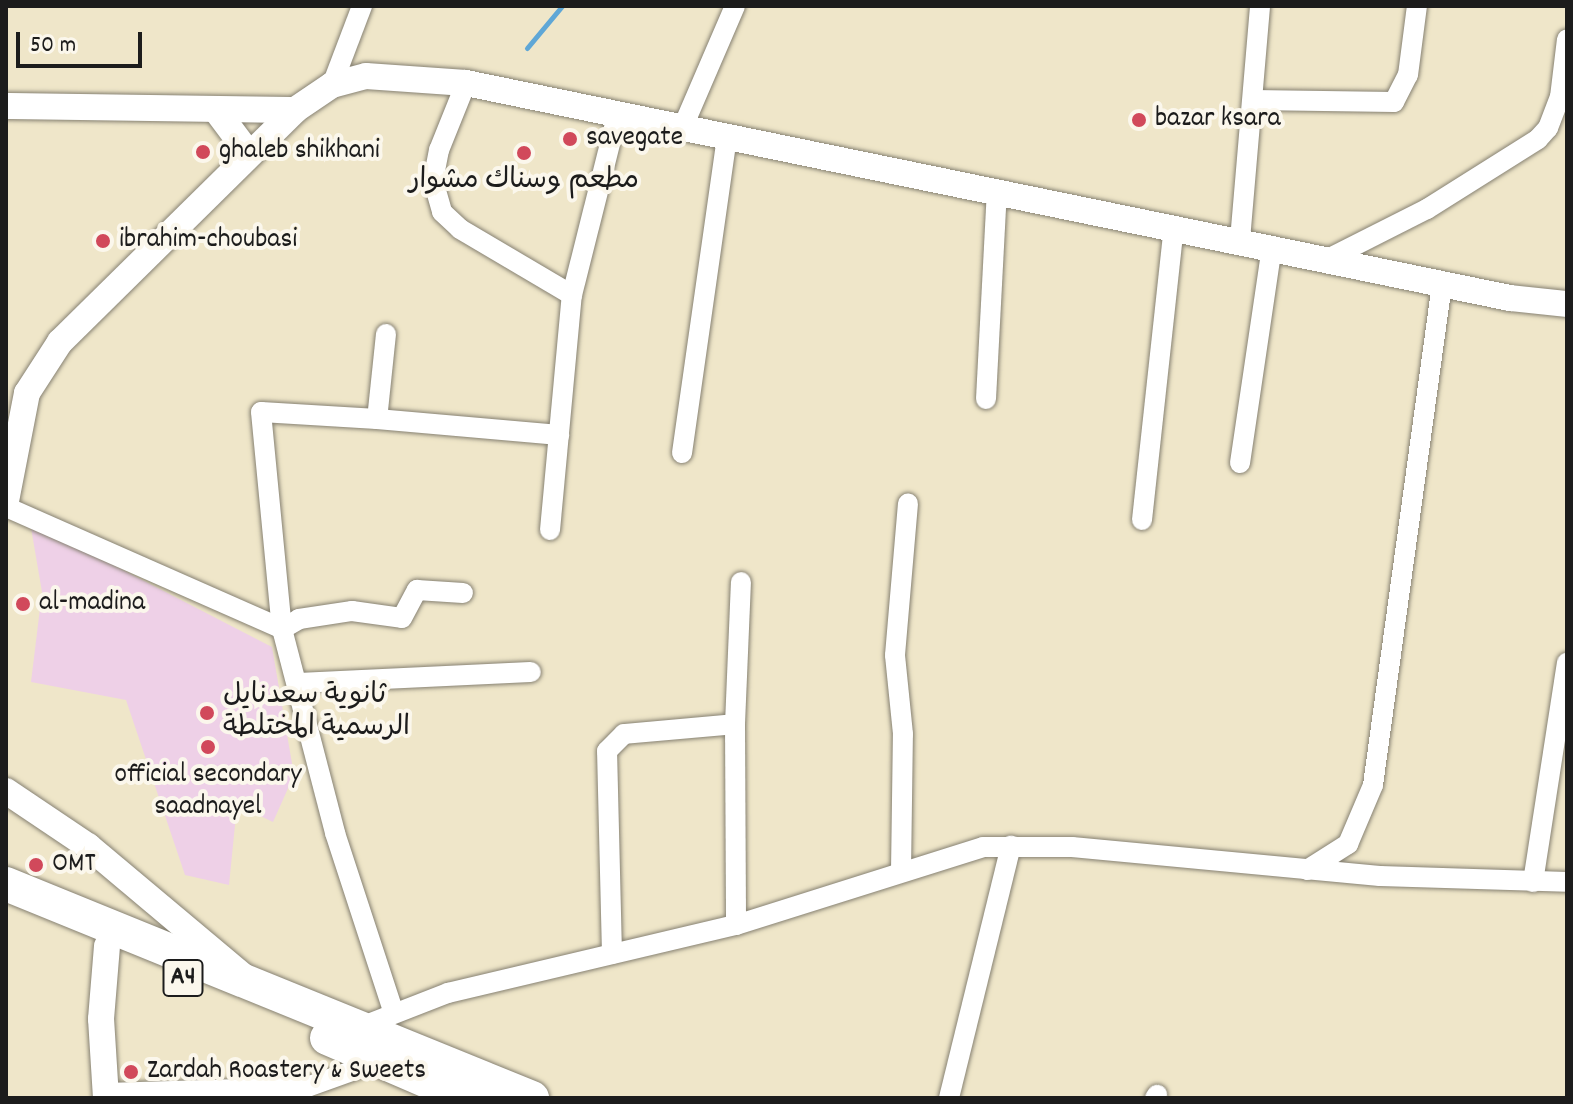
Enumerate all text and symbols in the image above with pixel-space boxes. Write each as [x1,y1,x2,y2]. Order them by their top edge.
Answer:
scale bar [20,16,146,66]
text: 50 m [30,29,76,63]
place label: bazar ksara [1155,103,1281,137]
marker: bazar ksara [1130,111,1148,129]
place label: savegate [586,122,683,156]
marker: savegate [561,130,579,148]
place label: ghaleb shikhani [219,135,380,169]
marker: ghaleb shikhani [194,143,212,161]
marker: مطعم وسناك مشوار [515,144,533,162]
place label: مطعم وسناك مشوار [409,165,639,199]
place label: ibrahim-choubasi [119,224,297,258]
marker: ibrahim-choubasi [94,232,112,250]
place label: al-madina [39,587,145,621]
marker: al-madina [14,595,32,613]
place label: ثانوية سعدنايل الرسمية المختلطة [223,680,410,746]
marker: ثانوية سعدنايل الرسمية المختلطة [198,704,216,722]
marker: official secondary saadnayel [199,738,217,756]
place label: official secondary saadnayel [114,759,302,825]
place label: OMT [52,848,96,882]
marker: OMT [27,856,45,874]
road number: A4 [161,956,205,1000]
place label: Zardah Roastery & Sweets [147,1055,426,1089]
marker: Zardah Roastery & Sweets [122,1063,140,1081]

